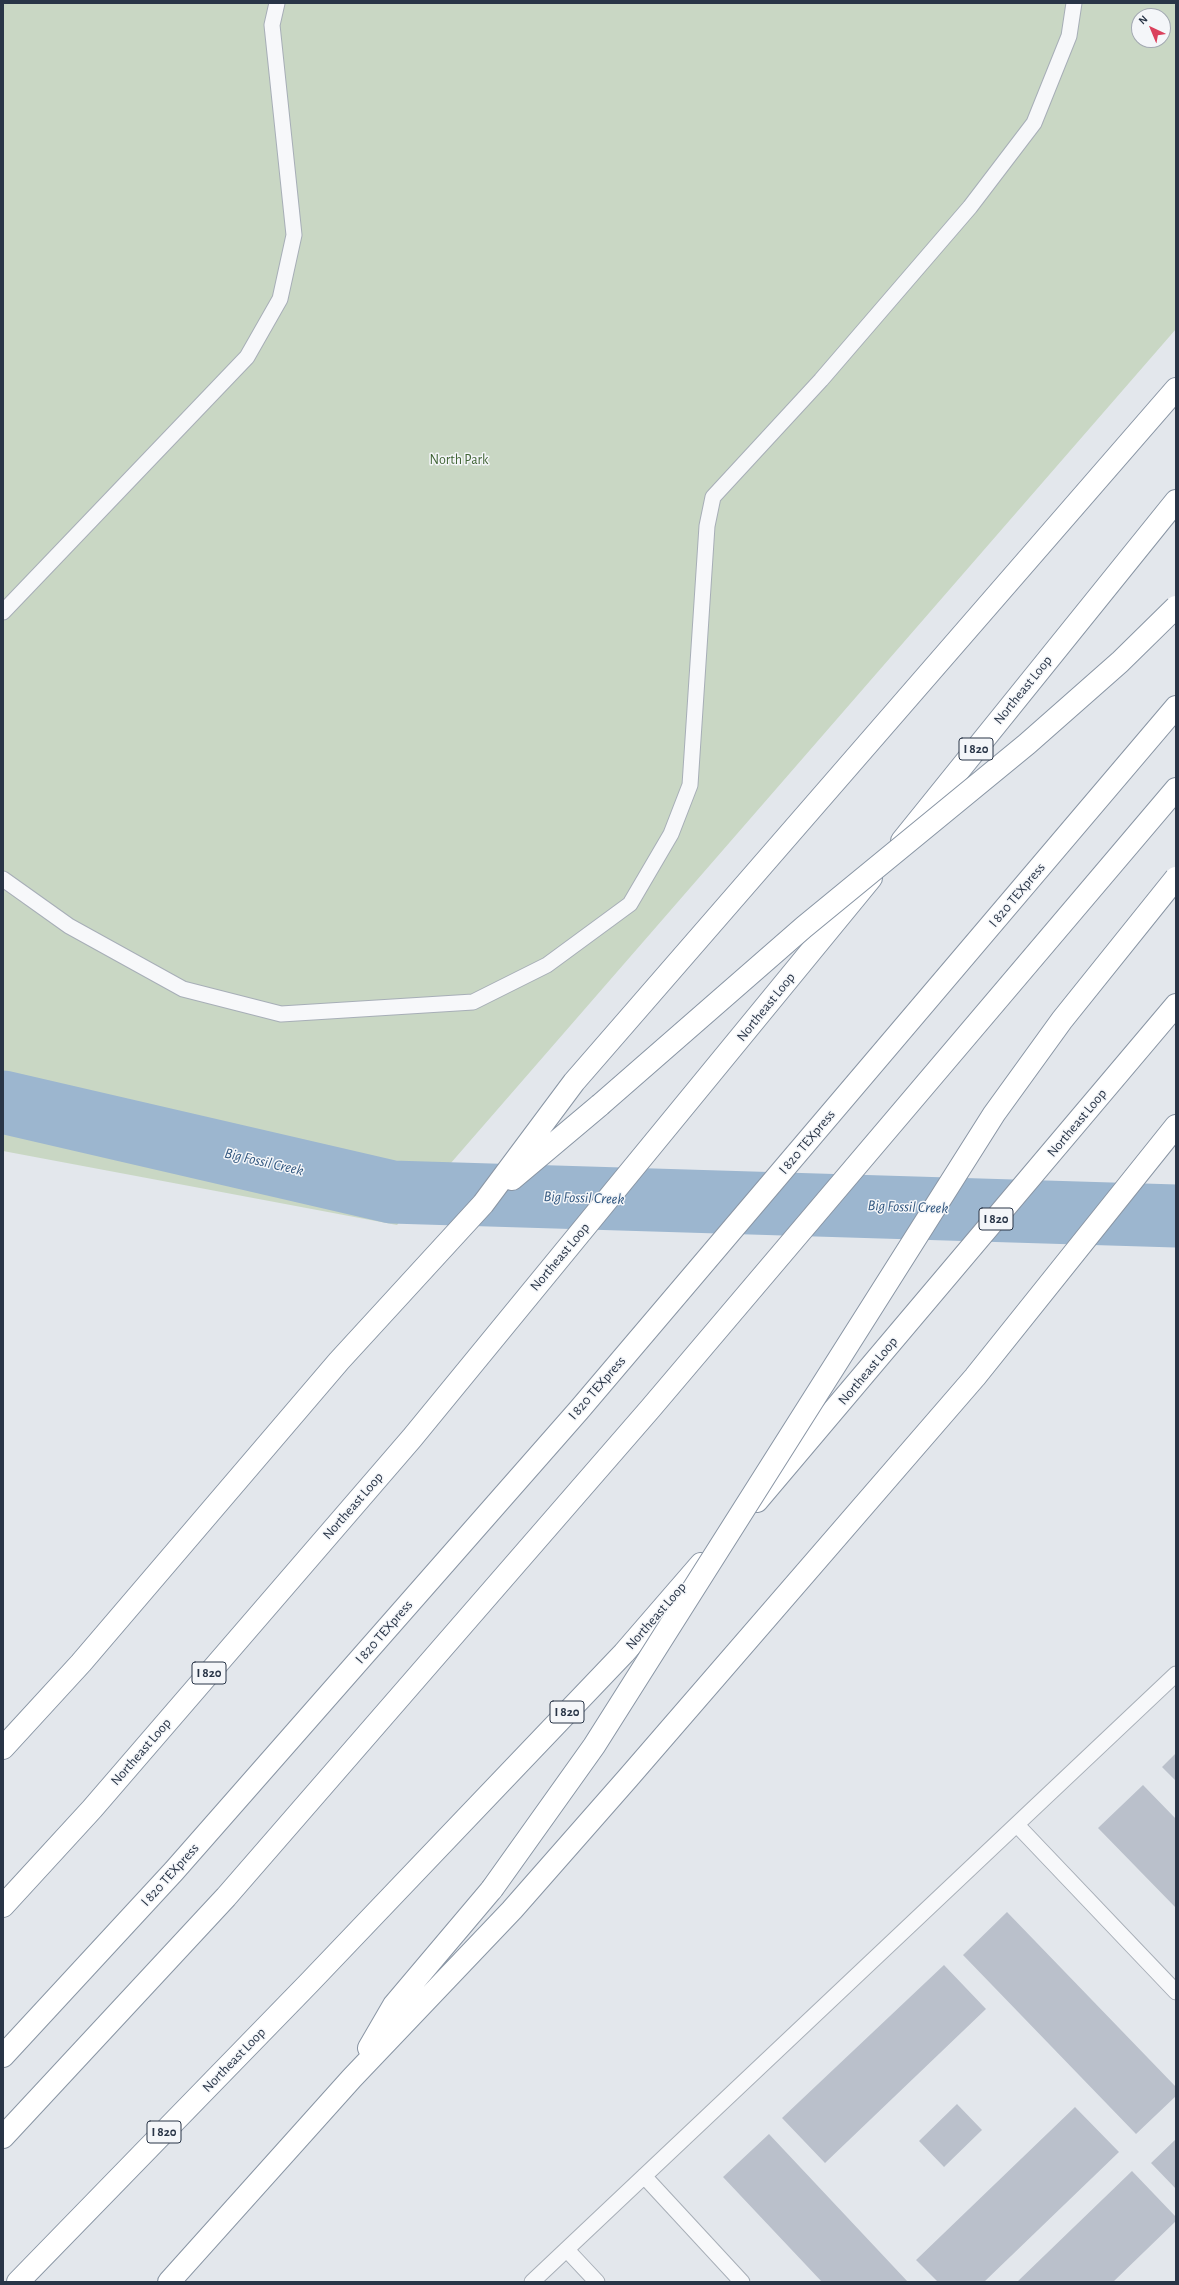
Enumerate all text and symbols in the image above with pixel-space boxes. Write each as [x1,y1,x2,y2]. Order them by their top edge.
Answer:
north arrow [1131,8,1171,48]
text: N [1136,13,1150,26]
park label: North Park [430,452,488,468]
street label: Northeast Loop [990,652,1056,728]
road number: I 820 [959,738,993,760]
street label: I 820 TEXpress [985,859,1049,931]
street label: Northeast Loop [733,969,799,1045]
street label: Northeast Loop [1044,1086,1110,1160]
street label: I 820 TEXpress [775,1106,839,1178]
water label: Big Fossil Creek [223,1144,305,1180]
water label: Big Fossil Creek [543,1188,625,1208]
water label: Big Fossil Creek [867,1197,949,1217]
road number: I 820 [979,1208,1013,1230]
street label: Northeast Loop [527,1220,593,1294]
street label: Northeast Loop [835,1334,901,1408]
street label: I 820 TEXpress [565,1353,629,1423]
street label: Northeast Loop [319,1469,387,1543]
street label: Northeast Loop [622,1579,690,1653]
street label: I 820 TEXpress [352,1597,416,1667]
road number: I 820 [192,1662,226,1684]
road number: I 820 [550,1701,584,1723]
street label: Northeast Loop [107,1715,175,1789]
street label: I 820 TEXpress [137,1840,203,1910]
street label: Northeast Loop [199,2024,269,2096]
road number: I 820 [147,2121,181,2143]

